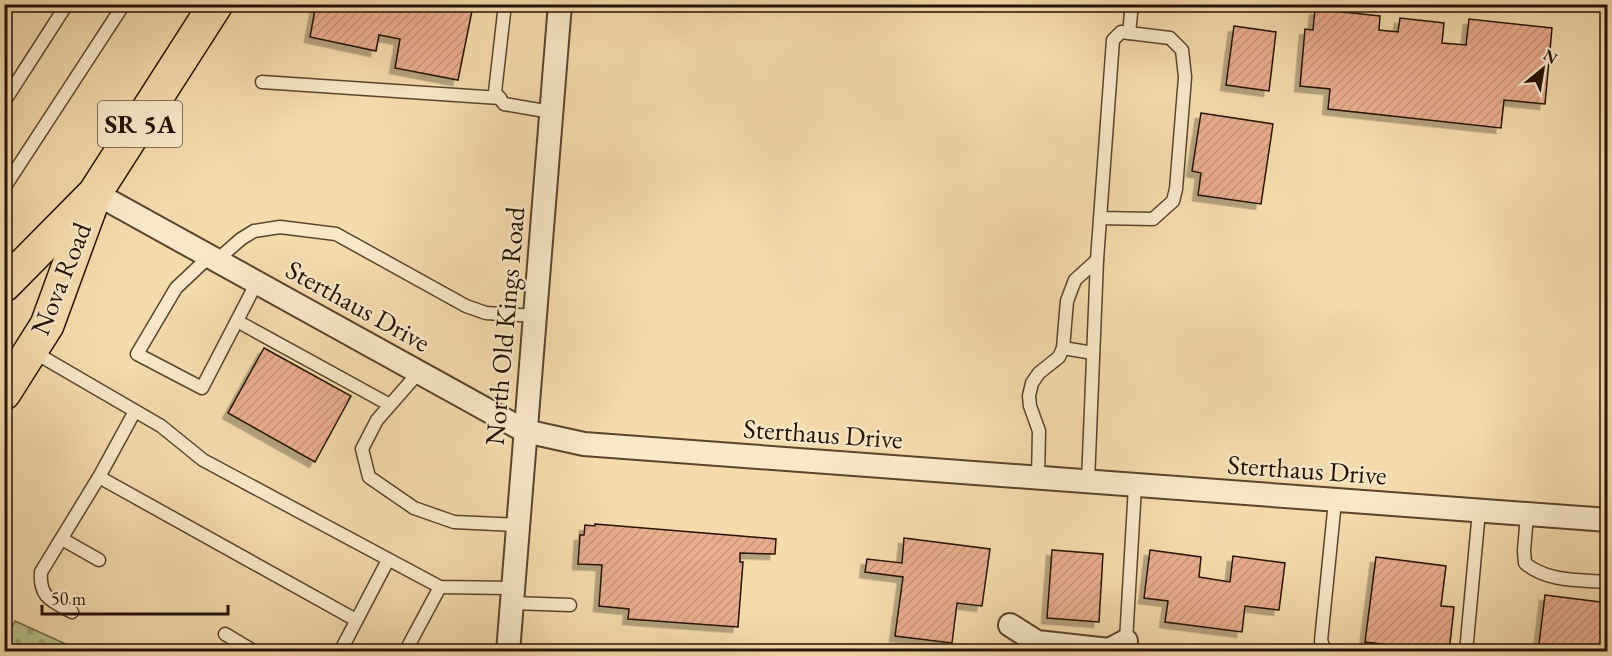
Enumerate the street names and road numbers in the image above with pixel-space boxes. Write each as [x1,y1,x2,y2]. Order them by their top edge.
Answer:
road number: SR 5A [98,101,182,147]
street label: North Old Kings Road [477,205,532,447]
street label: Nova Road [22,217,99,340]
street label: Sterthaus Drive [280,252,437,360]
street label: Sterthaus Drive [742,410,904,457]
street label: Sterthaus Drive [1226,446,1388,493]

